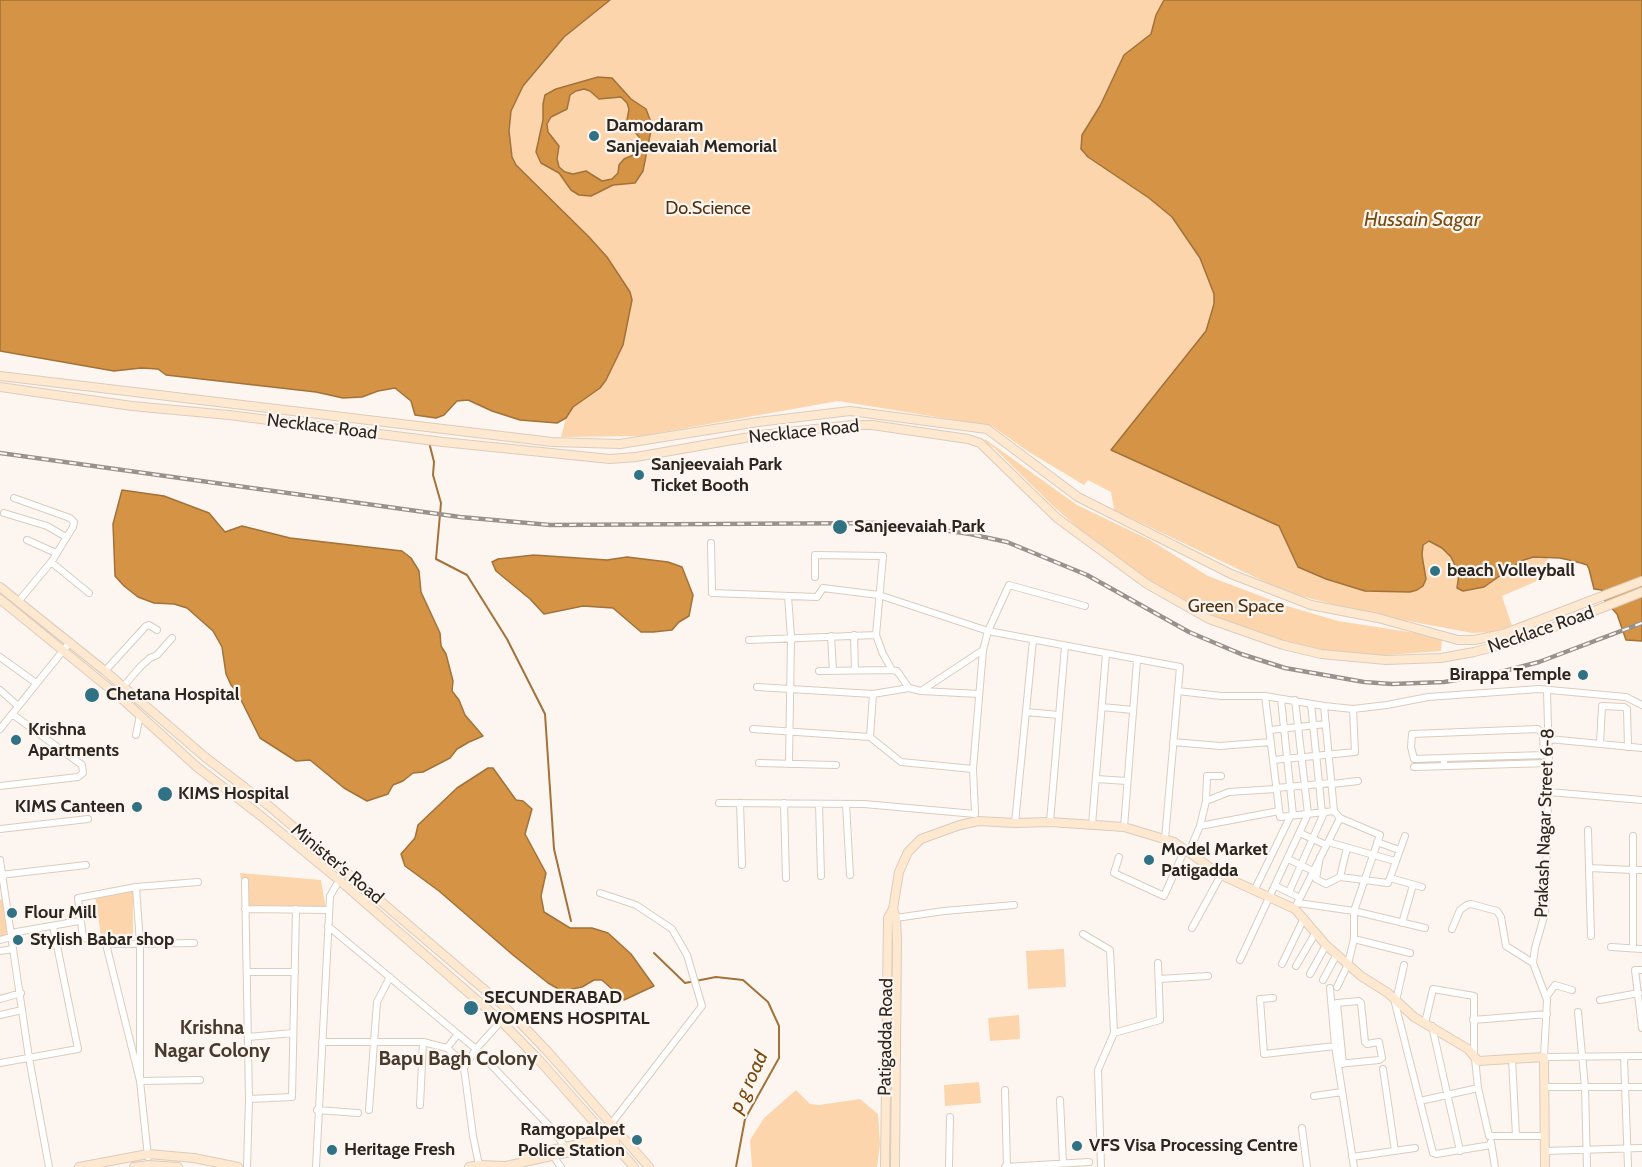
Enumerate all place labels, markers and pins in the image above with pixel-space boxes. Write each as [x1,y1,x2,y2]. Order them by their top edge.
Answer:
place label: Damodaram Sanjeevaiah Memorial [606,115,777,158]
marker: Damodaram Sanjeevaiah Memorial [587,129,601,143]
place label: Sanjeevaiah Park Ticket Booth [651,454,782,496]
marker: Sanjeevaiah Park Ticket Booth [632,468,646,482]
place label: Sanjeevaiah Park [854,516,985,538]
marker: Sanjeevaiah Park [831,518,849,536]
place label: beach Volleyball [1447,560,1575,582]
marker: beach Volleyball [1428,564,1442,578]
place label: Birappa Temple [1449,664,1571,686]
marker: Birappa Temple [1576,668,1590,682]
place label: Chetana Hospital [106,684,240,706]
marker: Chetana Hospital [83,686,101,704]
place label: Krishna Apartments [28,719,119,762]
marker: Krishna Apartments [9,733,23,747]
place label: KIMS Hospital [178,783,289,805]
marker: KIMS Hospital [156,785,174,803]
place label: KIMS Canteen [15,796,125,818]
marker: KIMS Canteen [130,800,144,814]
place label: Model Market Patigadda [1161,839,1268,882]
marker: Model Market Patigadda [1142,853,1156,867]
place label: Flour Mill [24,902,97,924]
marker: Flour Mill [5,906,19,920]
place label: Stylish Babar shop [30,929,174,951]
marker: Stylish Babar shop [11,933,25,947]
place label: SECUNDERABAD WOMENS HOSPITAL [484,987,649,1030]
marker: SECUNDERABAD WOMENS HOSPITAL [462,999,480,1017]
place label: Ramgopalpet Police Station [518,1119,625,1162]
marker: Ramgopalpet Police Station [630,1133,644,1147]
place label: VFS Visa Processing Centre [1089,1135,1298,1157]
place label: Heritage Fresh [344,1139,455,1161]
marker: VFS Visa Processing Centre [1070,1139,1084,1153]
marker: Heritage Fresh [325,1143,339,1157]

